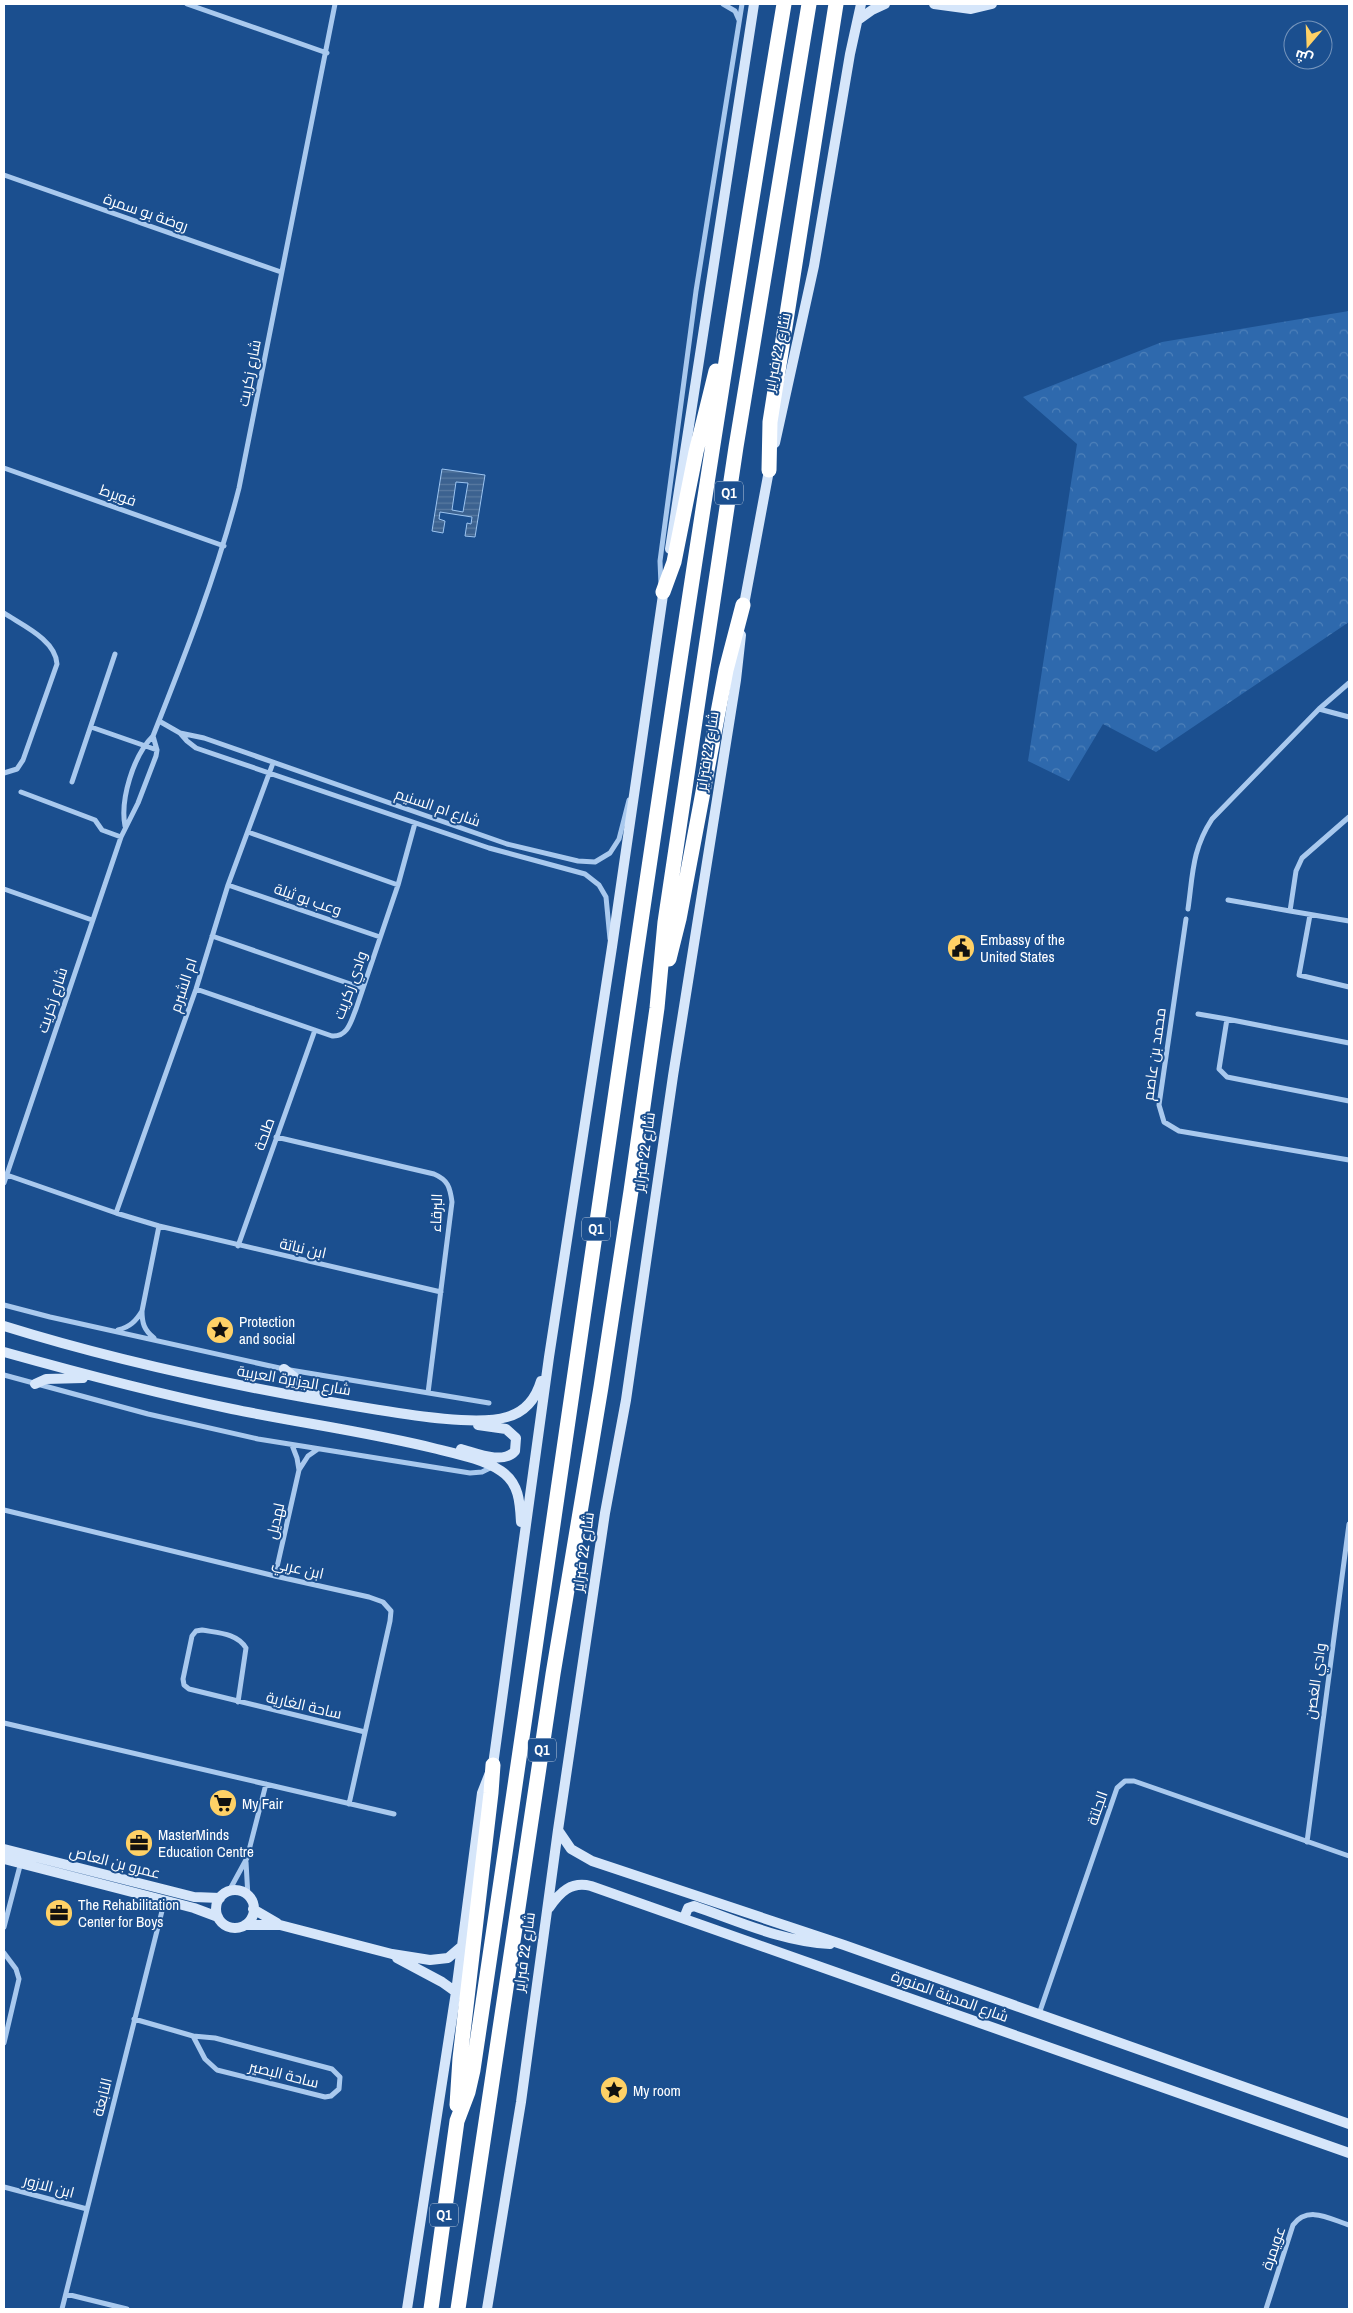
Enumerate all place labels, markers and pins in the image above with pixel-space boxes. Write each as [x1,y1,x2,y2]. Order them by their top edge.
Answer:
place label: Embassy of the United States [980,929,1065,967]
public building icon: Embassy of the United States [946,933,976,963]
place label: Protection and social [239,1311,295,1349]
place icon: Protection and social [205,1315,235,1345]
supermarket icon: My Fair [208,1788,238,1818]
place label: My Fair [242,1793,283,1814]
place label: MasterMinds Education Centre [158,1824,254,1862]
office icon: MasterMinds Education Centre [124,1828,154,1858]
place label: The Rehabilitation Center for Boys [78,1894,179,1932]
office icon: The Rehabilitation Center for Boys [44,1898,74,1928]
place icon: My room [599,2075,629,2105]
place label: My room [633,2080,681,2101]

